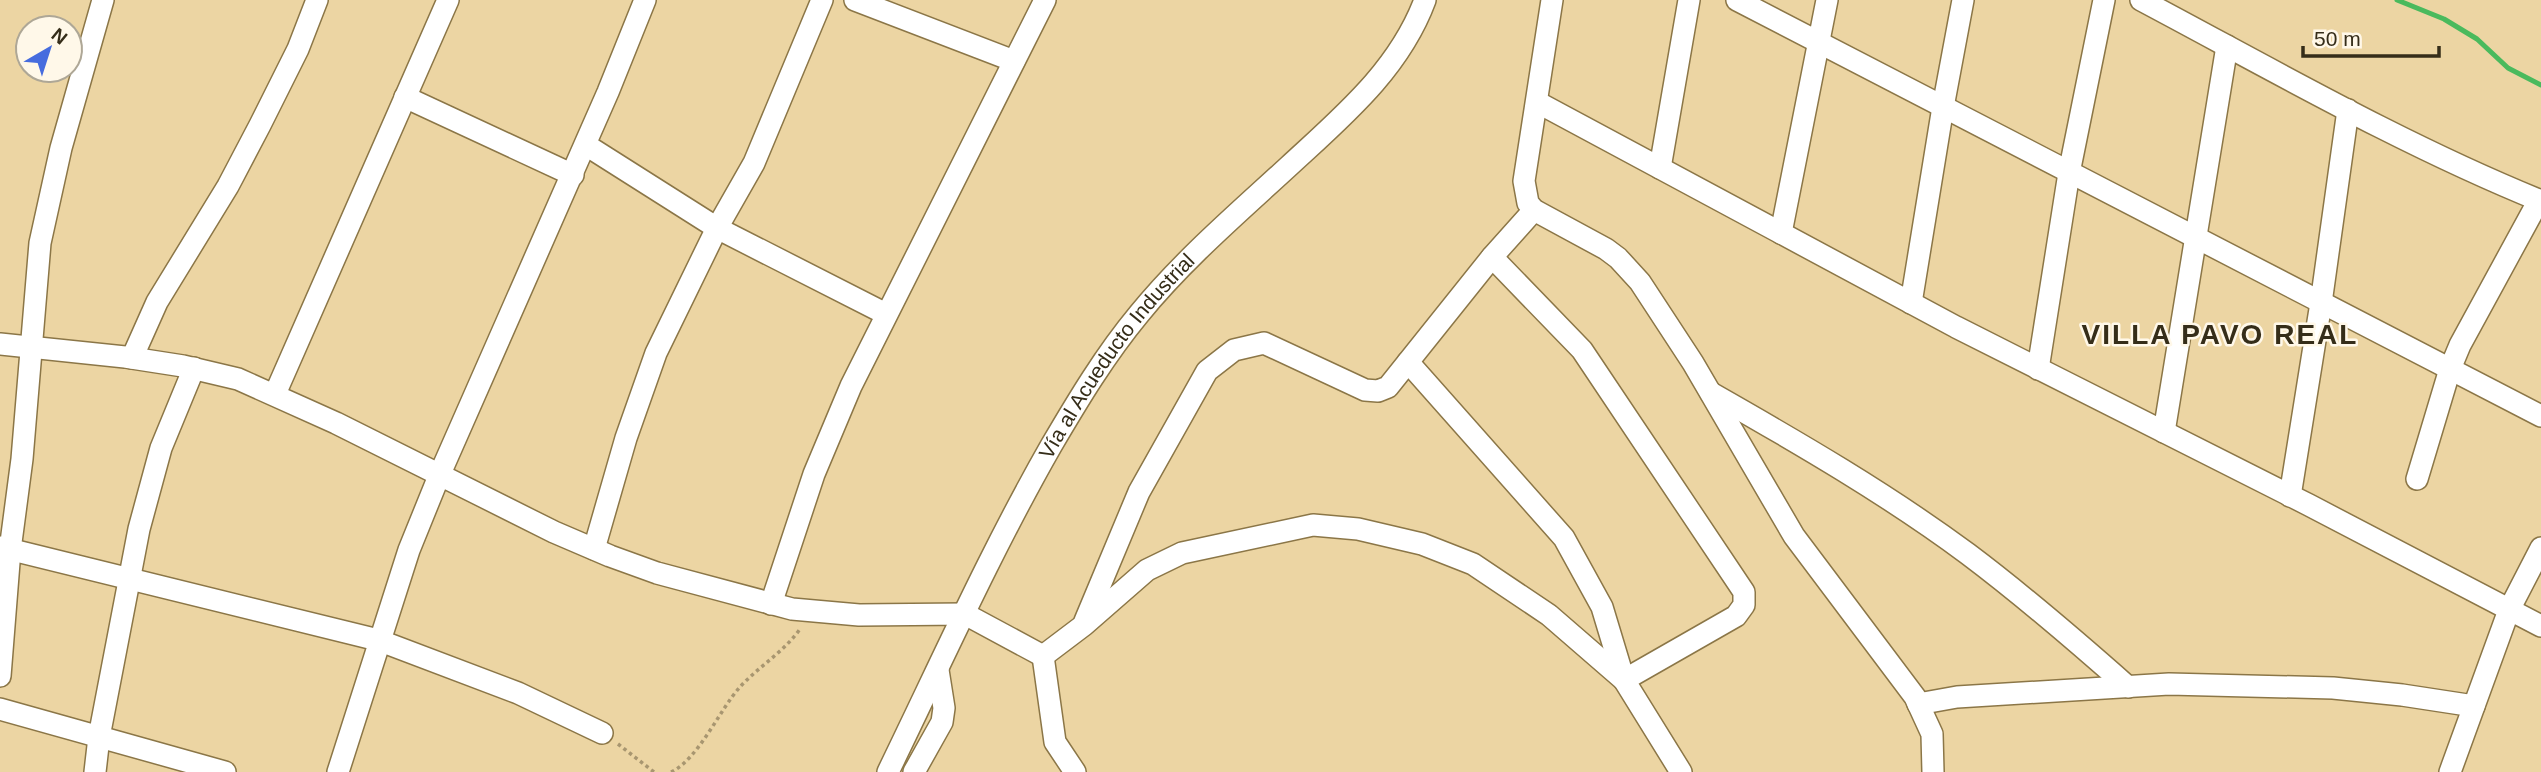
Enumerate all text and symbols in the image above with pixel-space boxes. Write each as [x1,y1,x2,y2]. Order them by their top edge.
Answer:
north arrow [14,14,84,84]
scale bar [2303,14,2440,58]
text: N [47,24,71,49]
text: 50 m [2314,27,2361,50]
street label: Vía al Acueducto Industrial [1034,249,1199,463]
district label: VILLA PAVO REAL [2082,319,2358,350]

